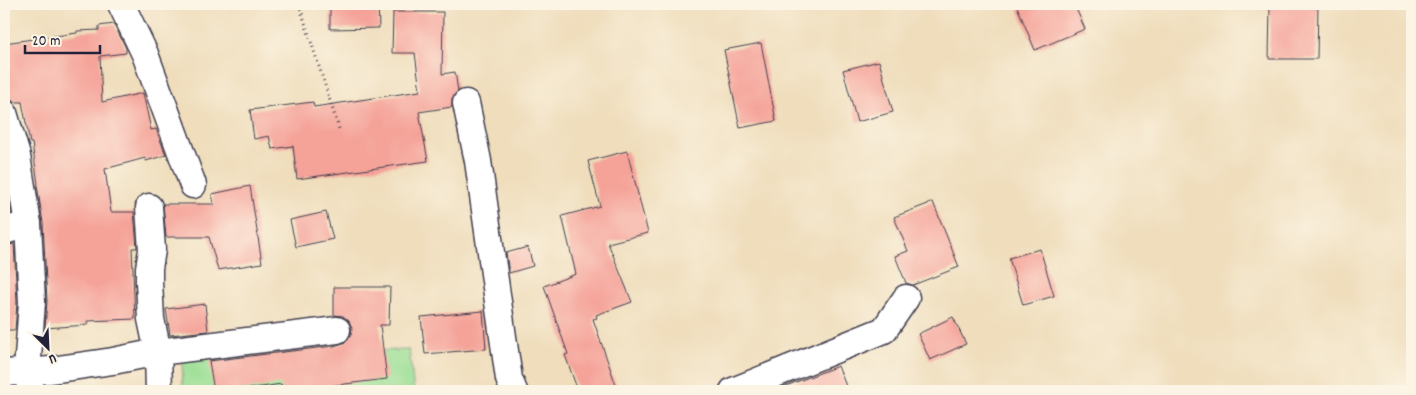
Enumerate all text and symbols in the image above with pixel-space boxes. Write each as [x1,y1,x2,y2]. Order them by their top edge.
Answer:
scale bar [25,22,100,54]
text: 20 m [32,31,60,53]
north arrow [22,322,72,372]
text: U [45,348,60,369]

